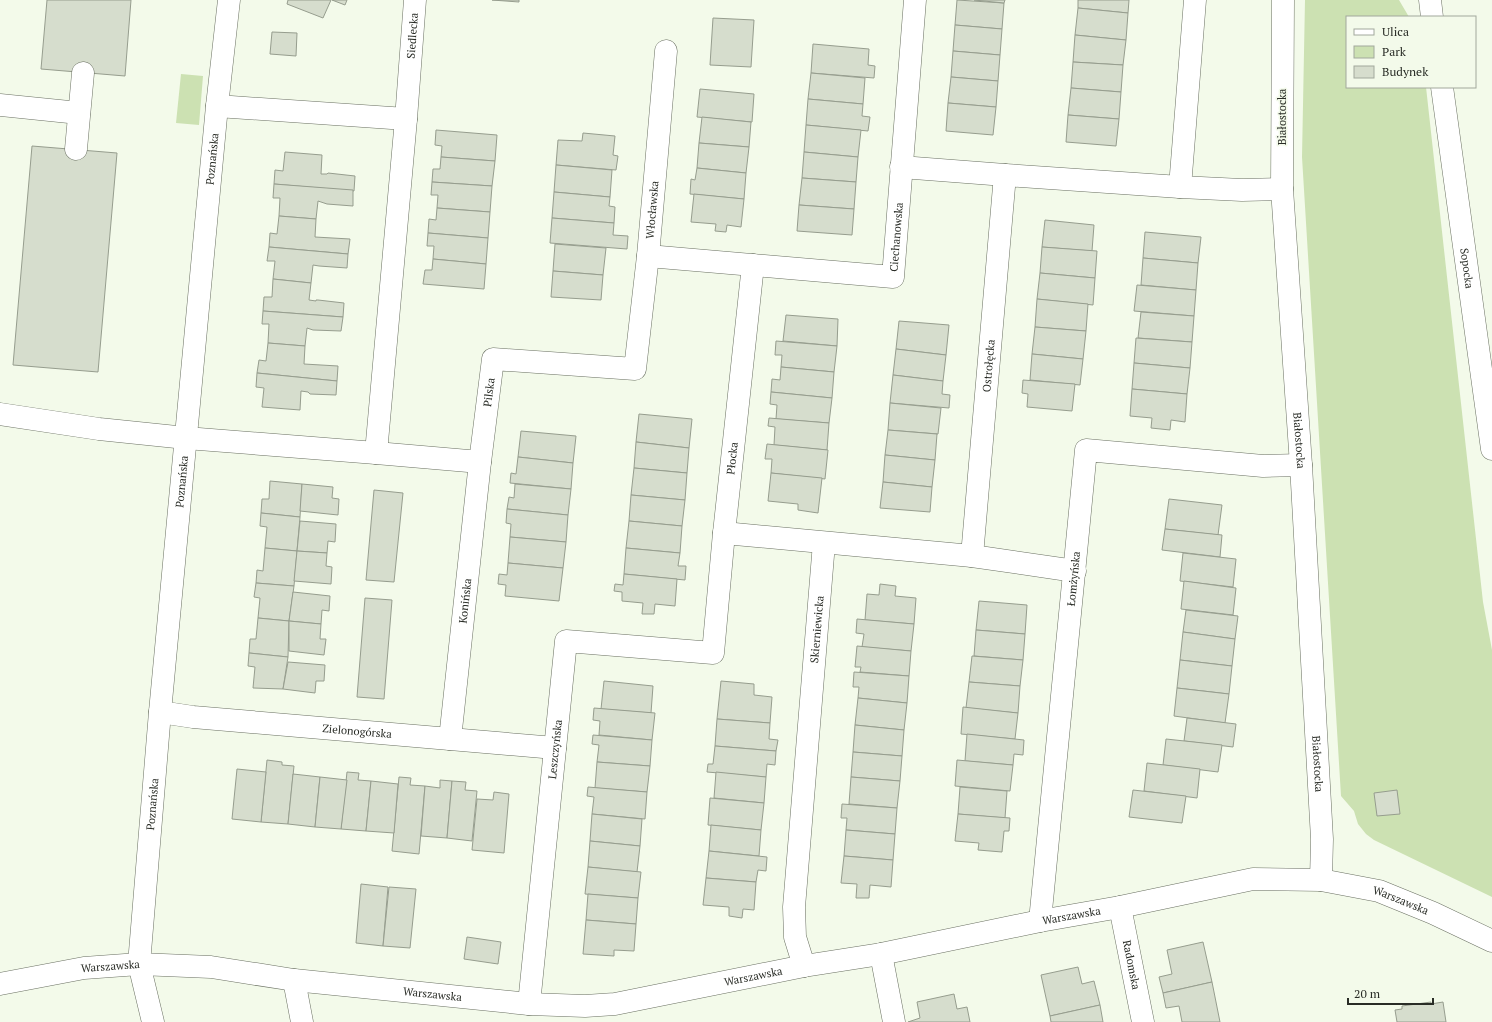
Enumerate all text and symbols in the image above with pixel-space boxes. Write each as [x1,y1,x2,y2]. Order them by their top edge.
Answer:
street label: Siedlecka [404,12,421,59]
legend [1346,16,1476,88]
text: Ulica [1382,24,1409,39]
text: Park [1382,44,1407,59]
text: Budynek [1382,64,1429,79]
street label: Białostocka [1275,88,1289,145]
street label: Poznańska [203,132,221,186]
street label: Włocławska [643,180,662,239]
street label: Ciechanowska [886,201,906,272]
street label: Sopocka [1457,247,1477,290]
street label: Ostrołęcka [979,338,998,393]
street label: Pilska [480,376,498,408]
street label: Białostocka [1290,412,1308,469]
street label: Płocka [723,441,741,475]
street label: Poznańska [172,454,191,508]
street label: Łomżyńska [1064,550,1083,607]
street label: Konińska [456,577,474,624]
street label: Skierniewicka [807,595,827,664]
street label: Leszczyńska [545,718,565,780]
street label: Zielonogórska [322,721,393,741]
street label: Białostocka [1309,735,1326,793]
street label: Poznańska [143,777,161,831]
street label: Warszawska [1372,883,1431,918]
street label: Warszawska [1041,903,1102,927]
street label: Radomska [1120,939,1143,991]
street label: Warszawska [80,957,141,975]
street label: Warszawska [723,963,784,989]
scale bar [1348,980,1433,1006]
street label: Warszawska [402,984,463,1004]
text: 20 m [1354,986,1381,1001]

